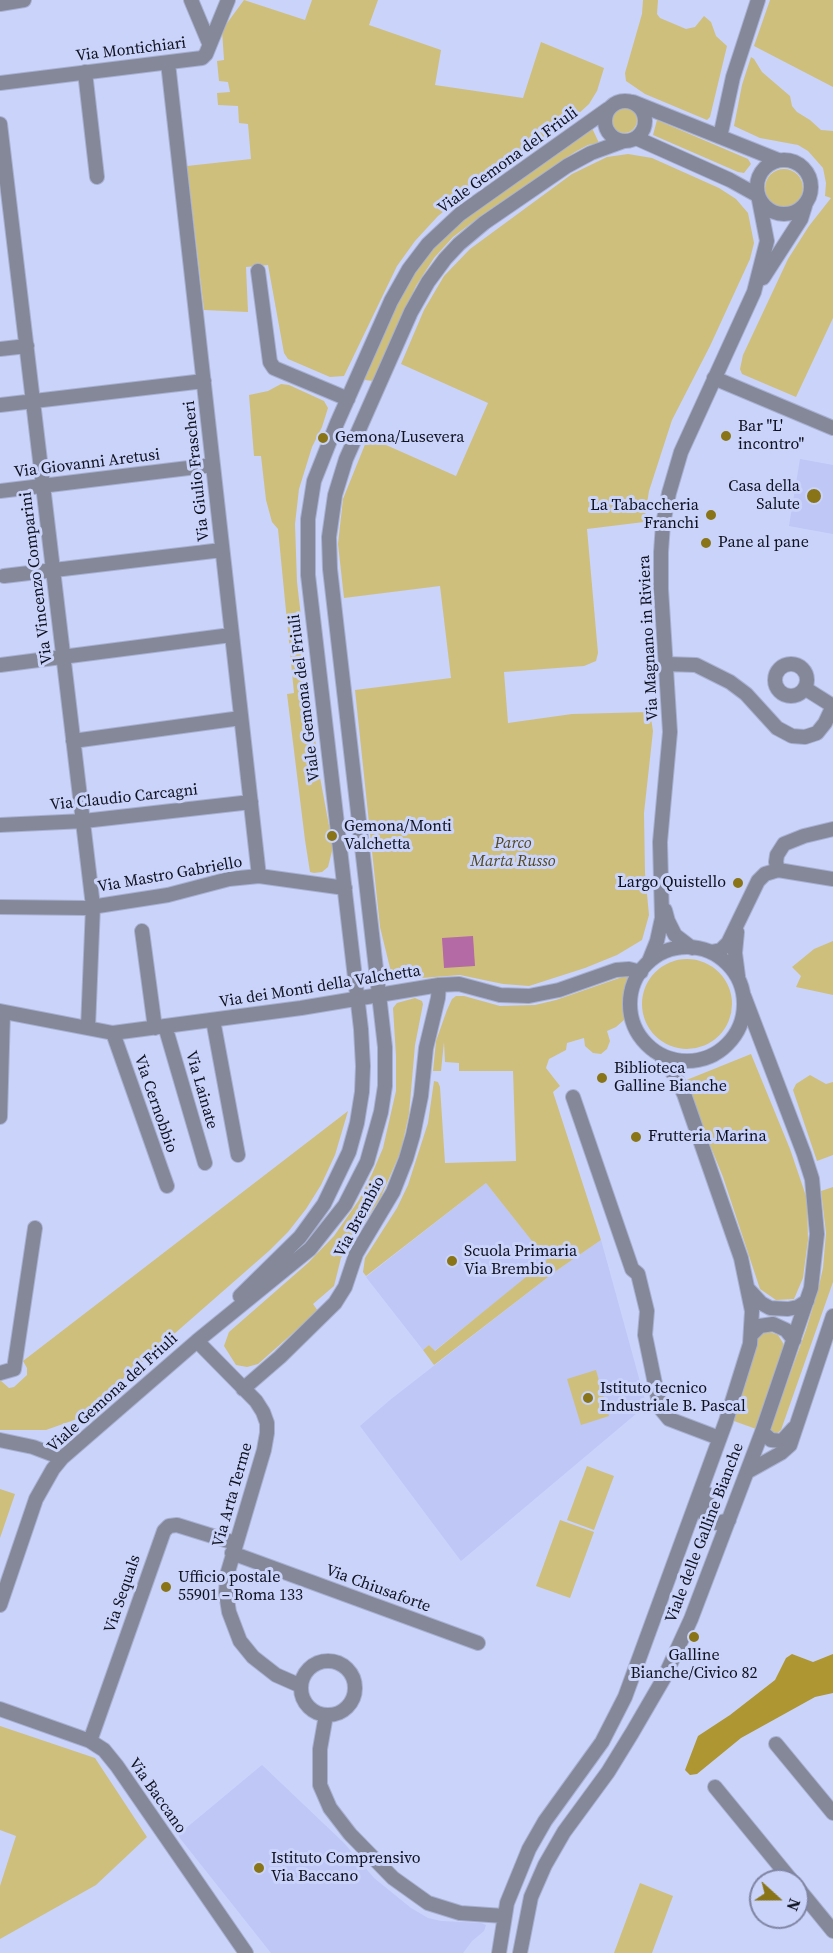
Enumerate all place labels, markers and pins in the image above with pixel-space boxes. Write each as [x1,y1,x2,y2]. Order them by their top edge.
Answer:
place label: Bar "L' incontro" [738,417,804,455]
place label: Gemona/Lusevera [335,428,464,448]
marker: Bar "L' incontro" [719,429,733,443]
marker: Gemona/Lusevera [316,431,330,445]
place label: Casa della Salute [728,477,800,515]
marker: Casa della Salute [805,487,823,505]
place label: La Tabaccheria Franchi [590,496,699,534]
marker: La Tabaccheria Franchi [704,508,718,522]
place label: Pane al pane [718,533,809,553]
marker: Pane al pane [699,536,713,550]
place label: Gemona/Monti Valchetta [344,817,452,855]
marker: Gemona/Monti Valchetta [325,829,339,843]
place label: Largo Quistello [617,873,726,893]
marker: Largo Quistello [731,876,745,890]
place label: Biblioteca Galline Bianche [614,1059,727,1097]
marker: Biblioteca Galline Bianche [595,1071,609,1085]
place label: Frutteria Marina [648,1127,767,1147]
marker: Frutteria Marina [629,1130,643,1144]
place label: Scuola Primaria Via Brembio [464,1242,577,1280]
marker: Scuola Primaria Via Brembio [445,1254,459,1268]
place label: Istituto tecnico Industriale B. Pascal [600,1379,746,1417]
marker: Istituto tecnico Industriale B. Pascal [581,1391,595,1405]
place label: Ufficio postale 55901 – Roma 133 [178,1568,303,1606]
marker: Ufficio postale 55901 – Roma 133 [159,1580,173,1594]
marker: Galline Bianche/Civico 82 [687,1630,701,1644]
place label: Galline Bianche/Civico 82 [631,1646,757,1684]
place label: Istituto Comprensivo Via Baccano [271,1849,421,1887]
marker: Istituto Comprensivo Via Baccano [252,1861,266,1875]

